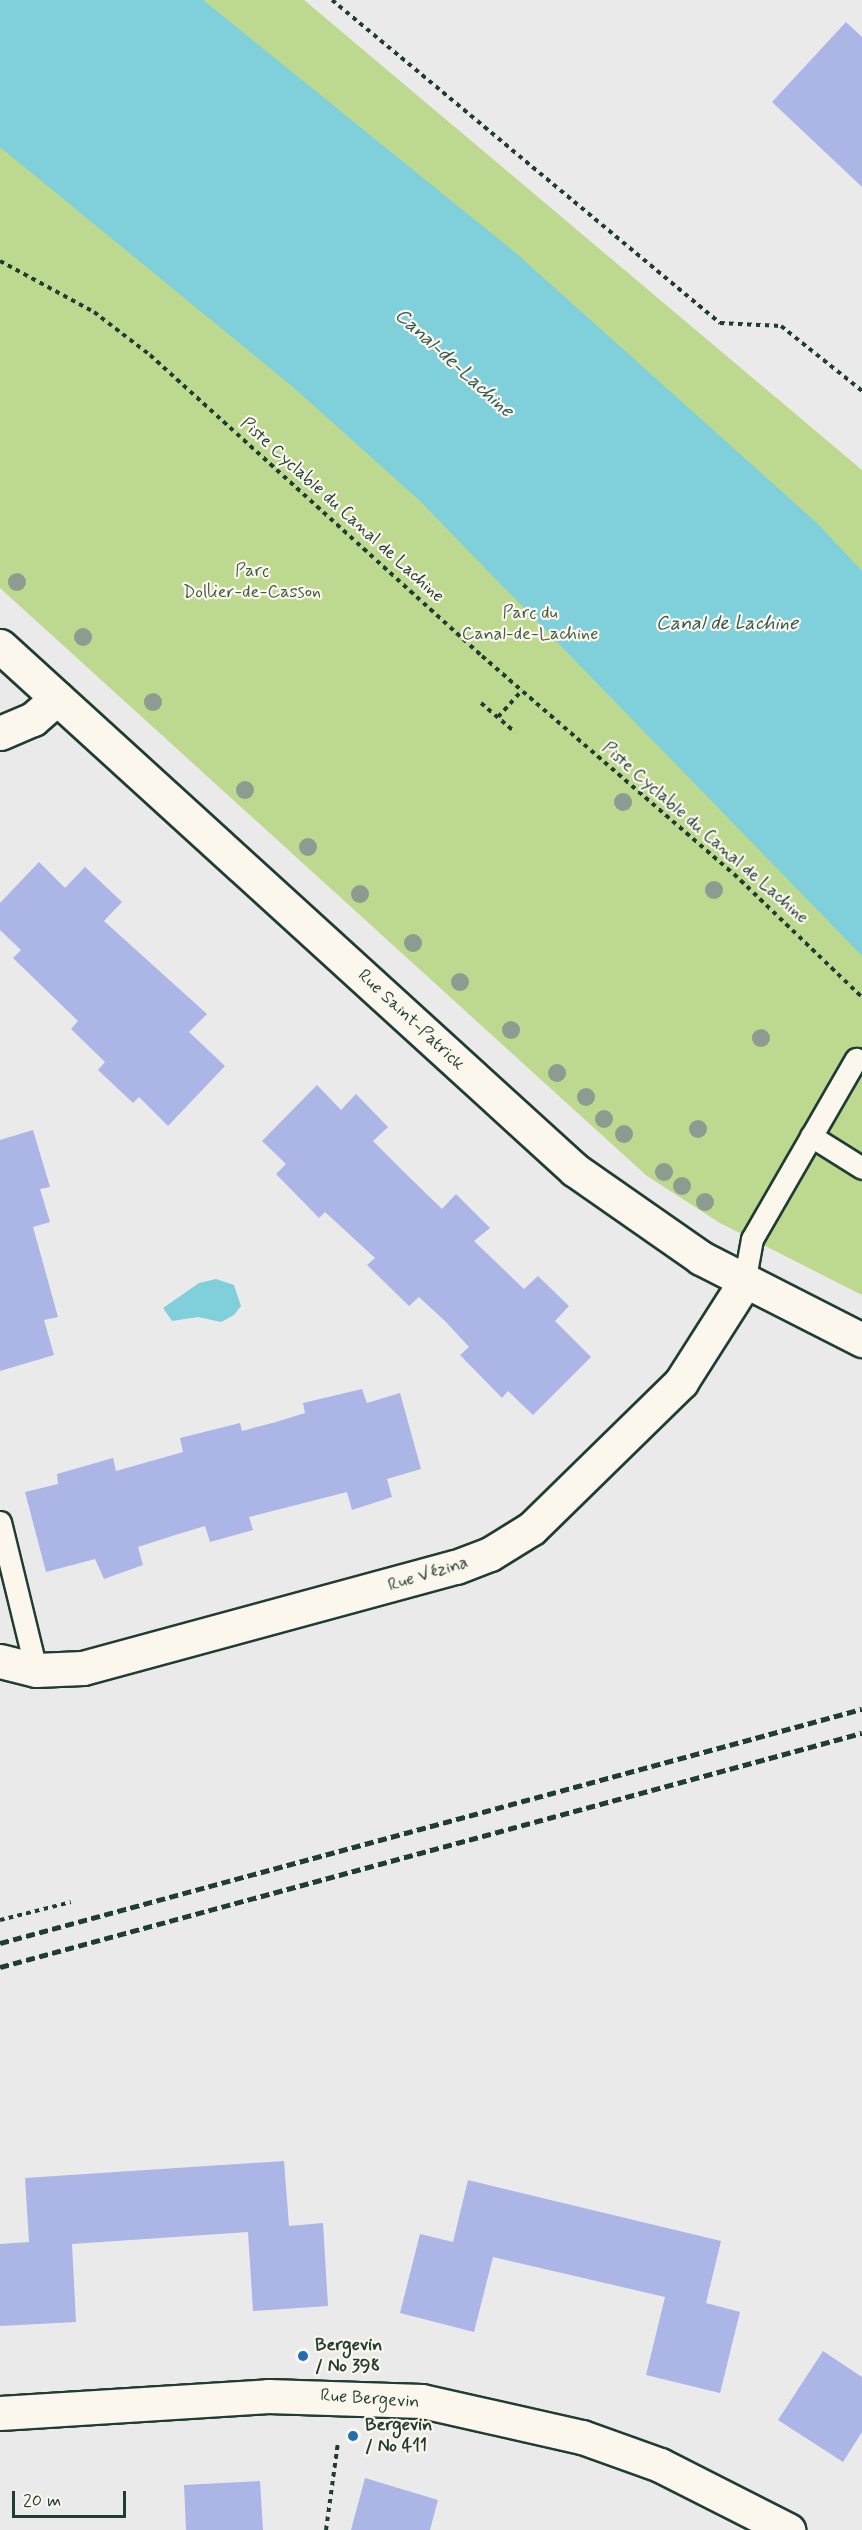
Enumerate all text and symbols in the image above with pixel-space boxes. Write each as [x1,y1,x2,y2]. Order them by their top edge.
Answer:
water label: Canal-de-Lachine [390,303,518,423]
street label: Piste Cyclable du Canal de Lachine [237,414,447,606]
park label: Parc Dollier-de-Casson [183,561,321,604]
park label: Parc du Canal-de-Lachine [462,603,598,646]
water label: Canal de Lachine [655,611,799,635]
street label: Piste Cyclable du Canal de Lachine [599,739,811,927]
street label: Rue Saint-Patrick [354,965,468,1075]
street label: Rue Vézina [385,1552,471,1596]
place label: Bergevin / No 398 [315,2335,382,2378]
marker: Bergevin / No 398 [296,2349,310,2363]
street label: Rue Bergevin [320,2385,420,2413]
place label: Bergevin / No 411 [365,2415,432,2458]
marker: Bergevin / No 411 [346,2429,360,2443]
scale bar [15,2479,129,2517]
text: 20 m [23,2489,61,2513]

